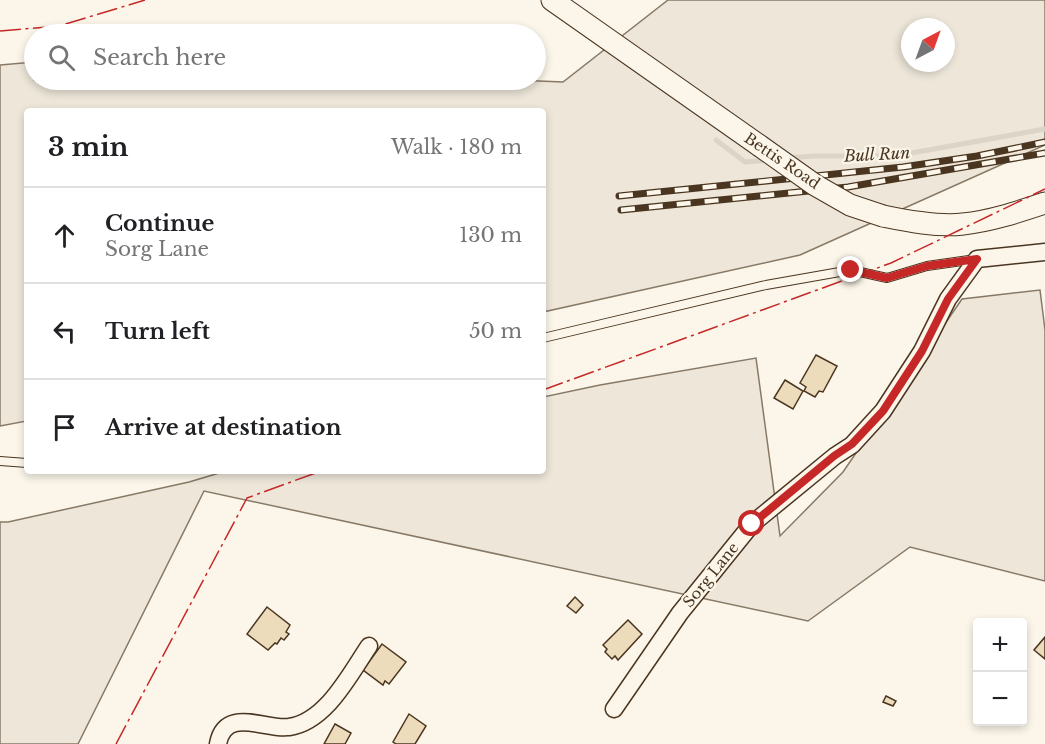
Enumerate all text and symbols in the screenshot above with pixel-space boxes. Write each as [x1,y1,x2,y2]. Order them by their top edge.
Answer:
north arrow [901,18,955,72]
search box [24,24,546,90]
icon: search [45,41,78,74]
text: Search here [93,44,226,71]
street label: Bettis Road [741,128,824,193]
text: 3 min [48,131,129,163]
text: Walk · 180 m [391,135,522,159]
water label: Bull Run [842,142,911,166]
text: Continue [105,210,214,237]
icon: ahead [48,219,81,252]
text: 130 m [459,223,522,247]
text: Sorg Lane [105,237,209,261]
route end [837,256,863,282]
icon: left [48,315,81,348]
text: Turn left [105,318,210,345]
text: 50 m [469,319,522,343]
icon: arrive [48,411,81,444]
text: Arrive at destination [105,414,342,441]
route start [738,510,764,536]
street label: Sorg Lane [679,538,743,611]
map controls [973,618,1027,726]
button: + [973,618,1027,672]
button: − [973,672,1027,726]

